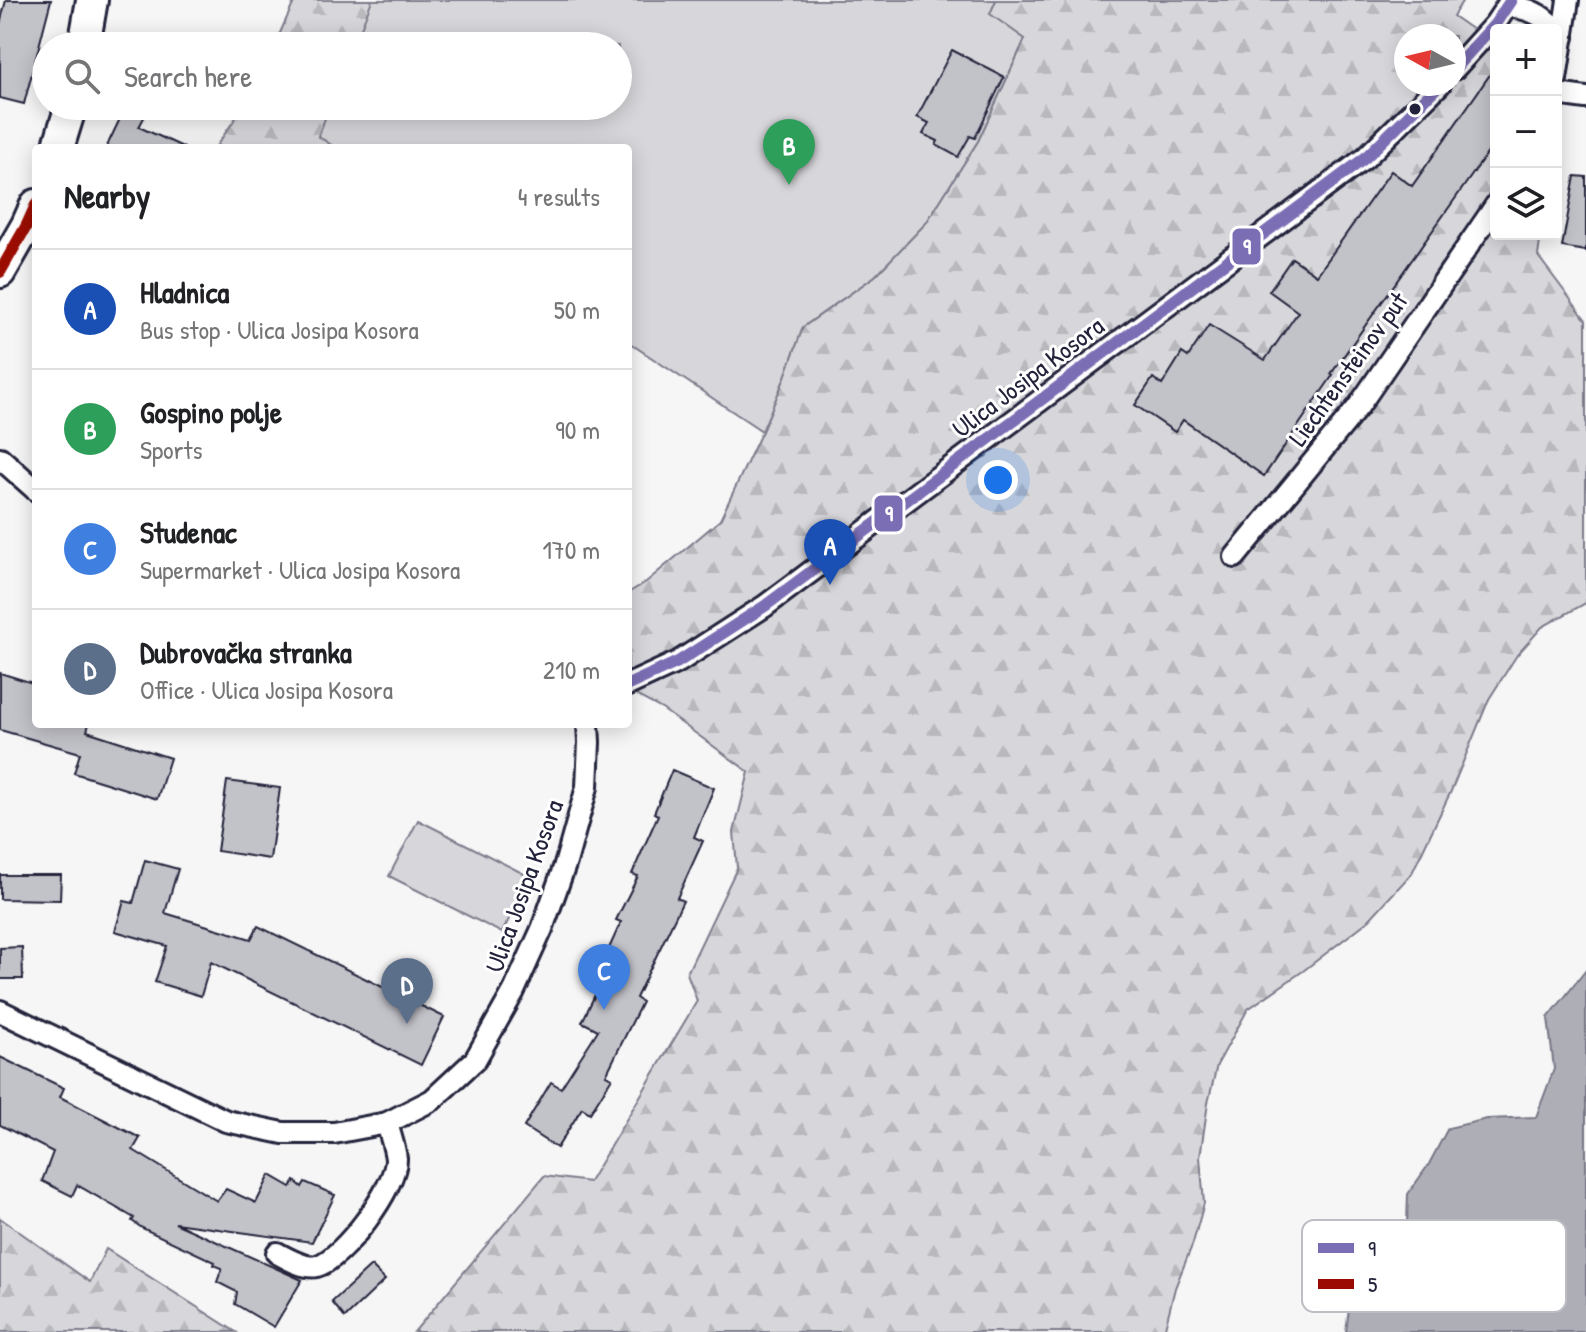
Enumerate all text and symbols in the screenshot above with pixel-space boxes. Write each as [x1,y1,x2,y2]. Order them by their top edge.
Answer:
north arrow [1394,24,1466,96]
map controls [1490,24,1562,240]
button: + [1490,24,1562,96]
search box [32,32,632,120]
icon: search [60,54,104,98]
text: Search here [124,56,252,96]
button: − [1490,96,1562,168]
unlabelled marker [1407,101,1423,117]
pin: B [763,119,815,185]
button: layers [1490,168,1562,240]
text: Nearby [64,173,150,219]
text: 4 results [518,179,600,214]
line badge: 9 [1231,227,1262,266]
text: 9 [1243,231,1251,261]
text: Hladnica [140,272,229,312]
street label: Liechtensteinov put [1280,284,1416,453]
text: A [84,292,96,327]
text: 50 m [554,292,600,327]
street label: Ulica Josipa Kosora [945,308,1111,445]
text: Bus stop · Ulica Josipa Kosora [140,312,419,347]
text: Gospino polje [140,392,282,432]
text: B [83,412,97,447]
text: 90 m [555,412,600,447]
text: Sports [140,432,203,467]
your location [978,460,1018,500]
line badge: 9 [873,494,904,533]
text: 9 [885,498,893,528]
text: Studenac [140,512,237,552]
pin: A [804,519,856,585]
text: C [83,532,97,567]
text: 170 m [542,532,600,567]
text: Supermarket · Ulica Josipa Kosora [140,552,460,587]
text: Dubrovačka stranka [140,632,352,672]
text: D [84,652,96,687]
text: 210 m [543,652,600,687]
text: Office · Ulica Josipa Kosora [140,672,393,707]
street label: Ulica Josipa Kosora [476,795,571,977]
pin: C [578,944,630,1010]
pin: D [381,958,433,1024]
legend [1302,1220,1566,1312]
text: 9 [1368,1233,1376,1263]
text: 5 [1368,1269,1377,1299]

